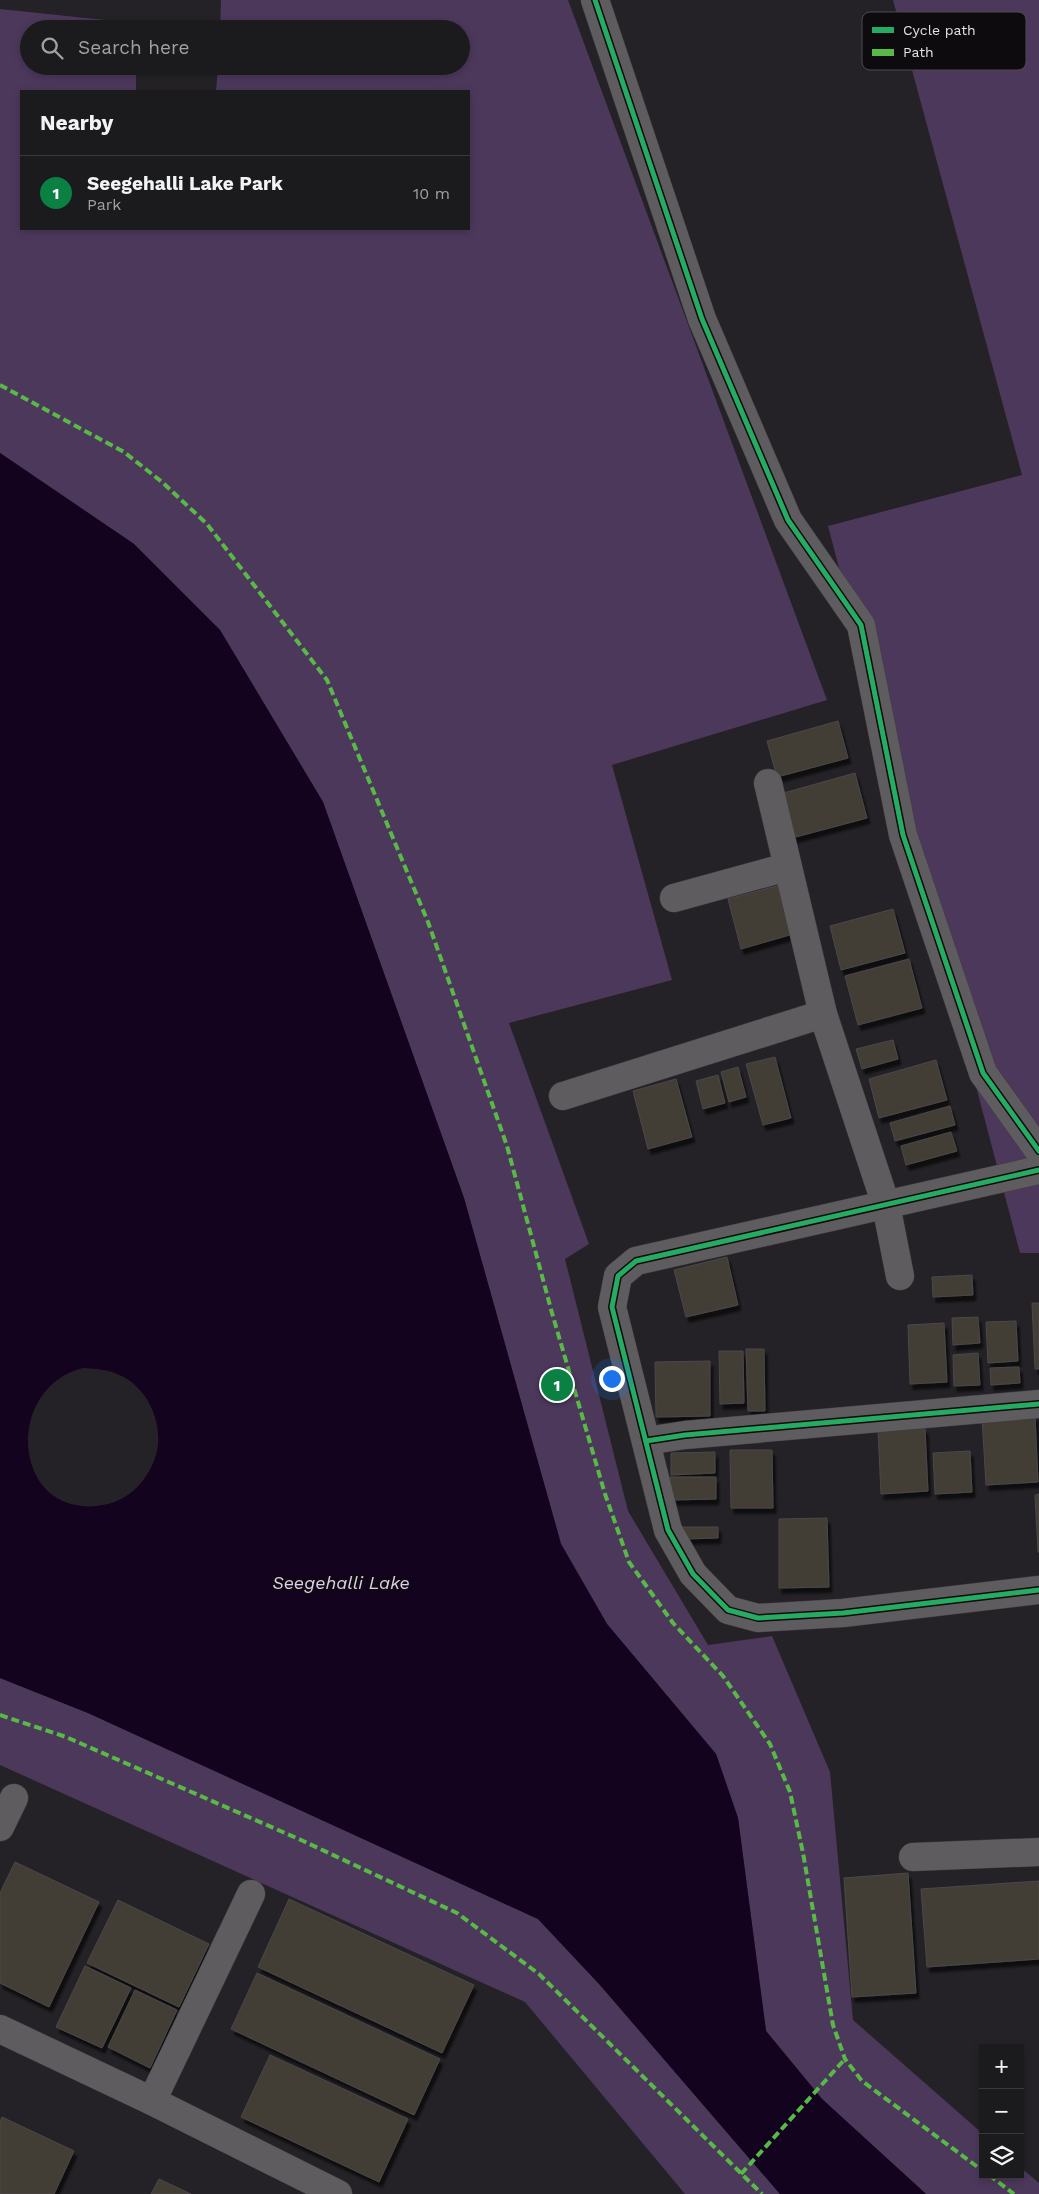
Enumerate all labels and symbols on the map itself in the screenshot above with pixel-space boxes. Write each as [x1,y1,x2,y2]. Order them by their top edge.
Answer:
legend [862,12,1026,70]
text: Cycle path [903,22,976,38]
text: Path [903,44,934,60]
pin: 1 [541,1366,573,1404]
your location [599,1366,625,1392]
water label: Seegehalli Lake [272,1572,410,1593]

